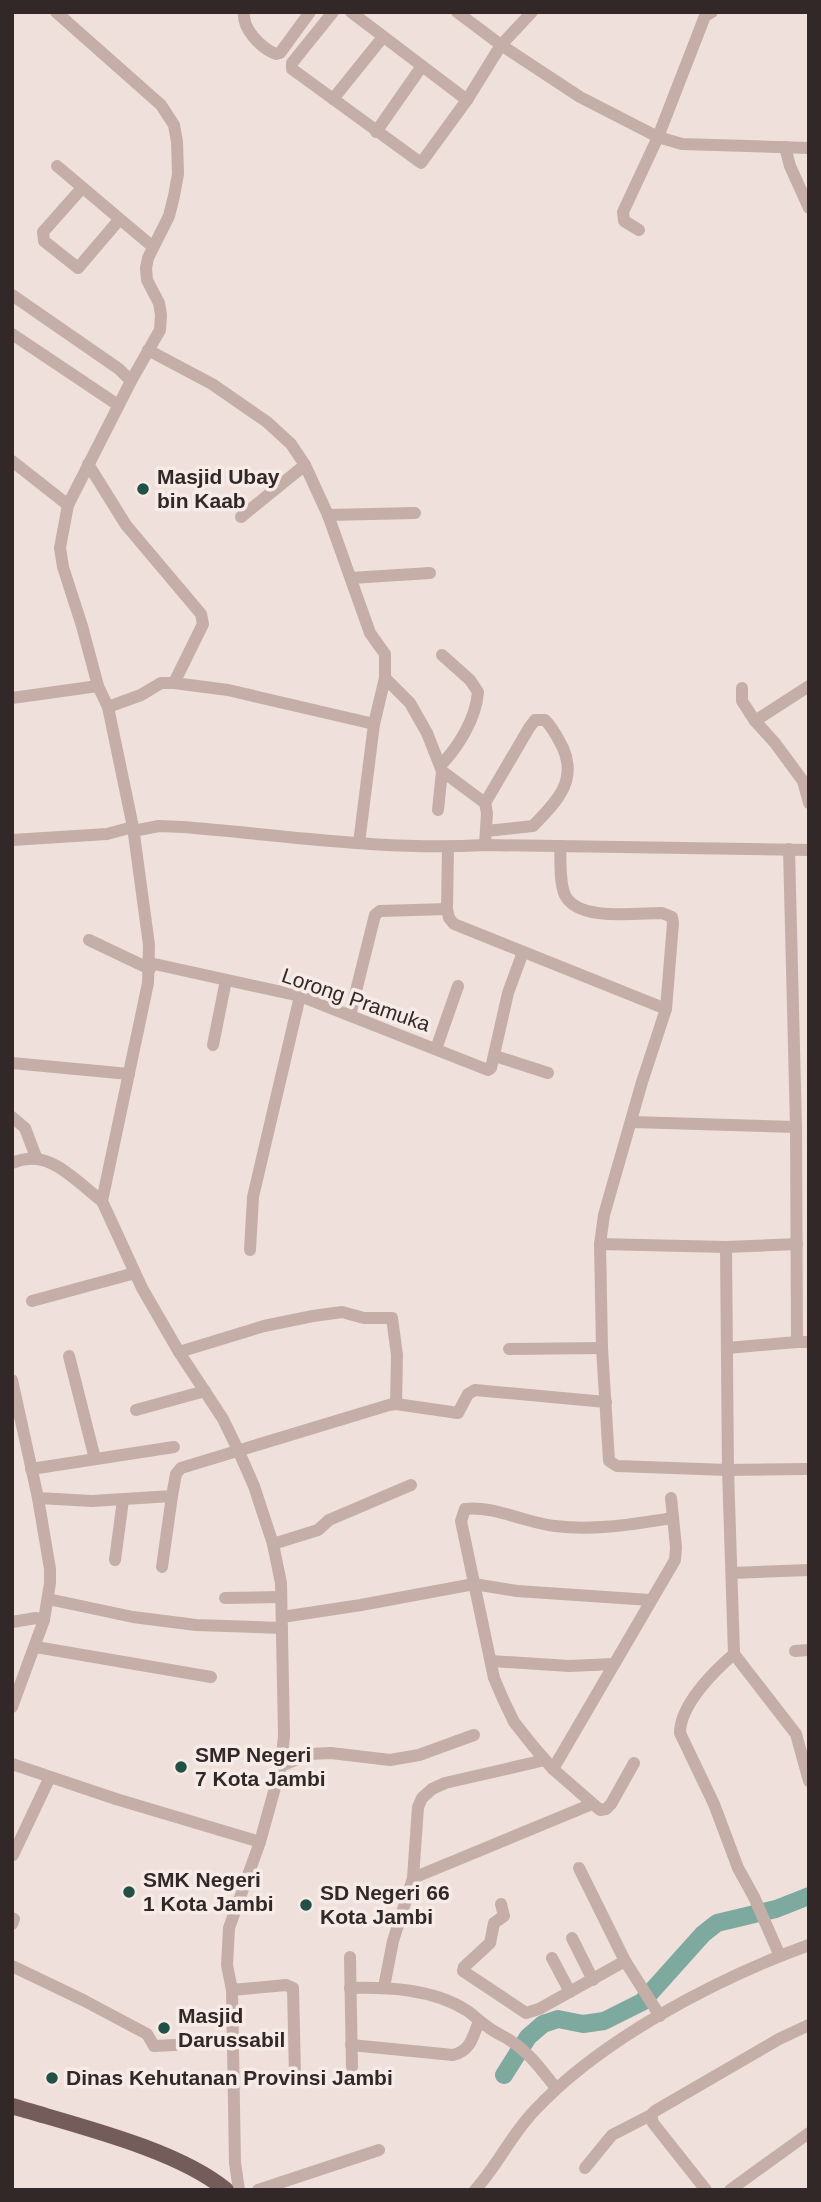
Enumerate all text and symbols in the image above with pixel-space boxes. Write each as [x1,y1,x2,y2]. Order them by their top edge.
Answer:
place label: Masjid Ubay bin Kaab [157,465,280,512]
marker: Masjid Ubay bin Kaab [135,481,151,497]
street label: Lorong Pramuka [279,963,434,1036]
place label: SMP Negeri 7 Kota Jambi [195,1743,326,1790]
marker: SMP Negeri 7 Kota Jambi [173,1759,189,1775]
place label: SMK Negeri 1 Kota Jambi [143,1868,274,1915]
place label: SD Negeri 66 Kota Jambi [320,1881,450,1928]
marker: SMK Negeri 1 Kota Jambi [121,1884,137,1900]
marker: SD Negeri 66 Kota Jambi [298,1897,314,1913]
place label: Masjid Darussabil [178,2004,285,2051]
marker: Masjid Darussabil [156,2020,172,2036]
place label: Dinas Kehutanan Provinsi Jambi [66,2066,393,2089]
marker: Dinas Kehutanan Provinsi Jambi [44,2070,60,2086]

